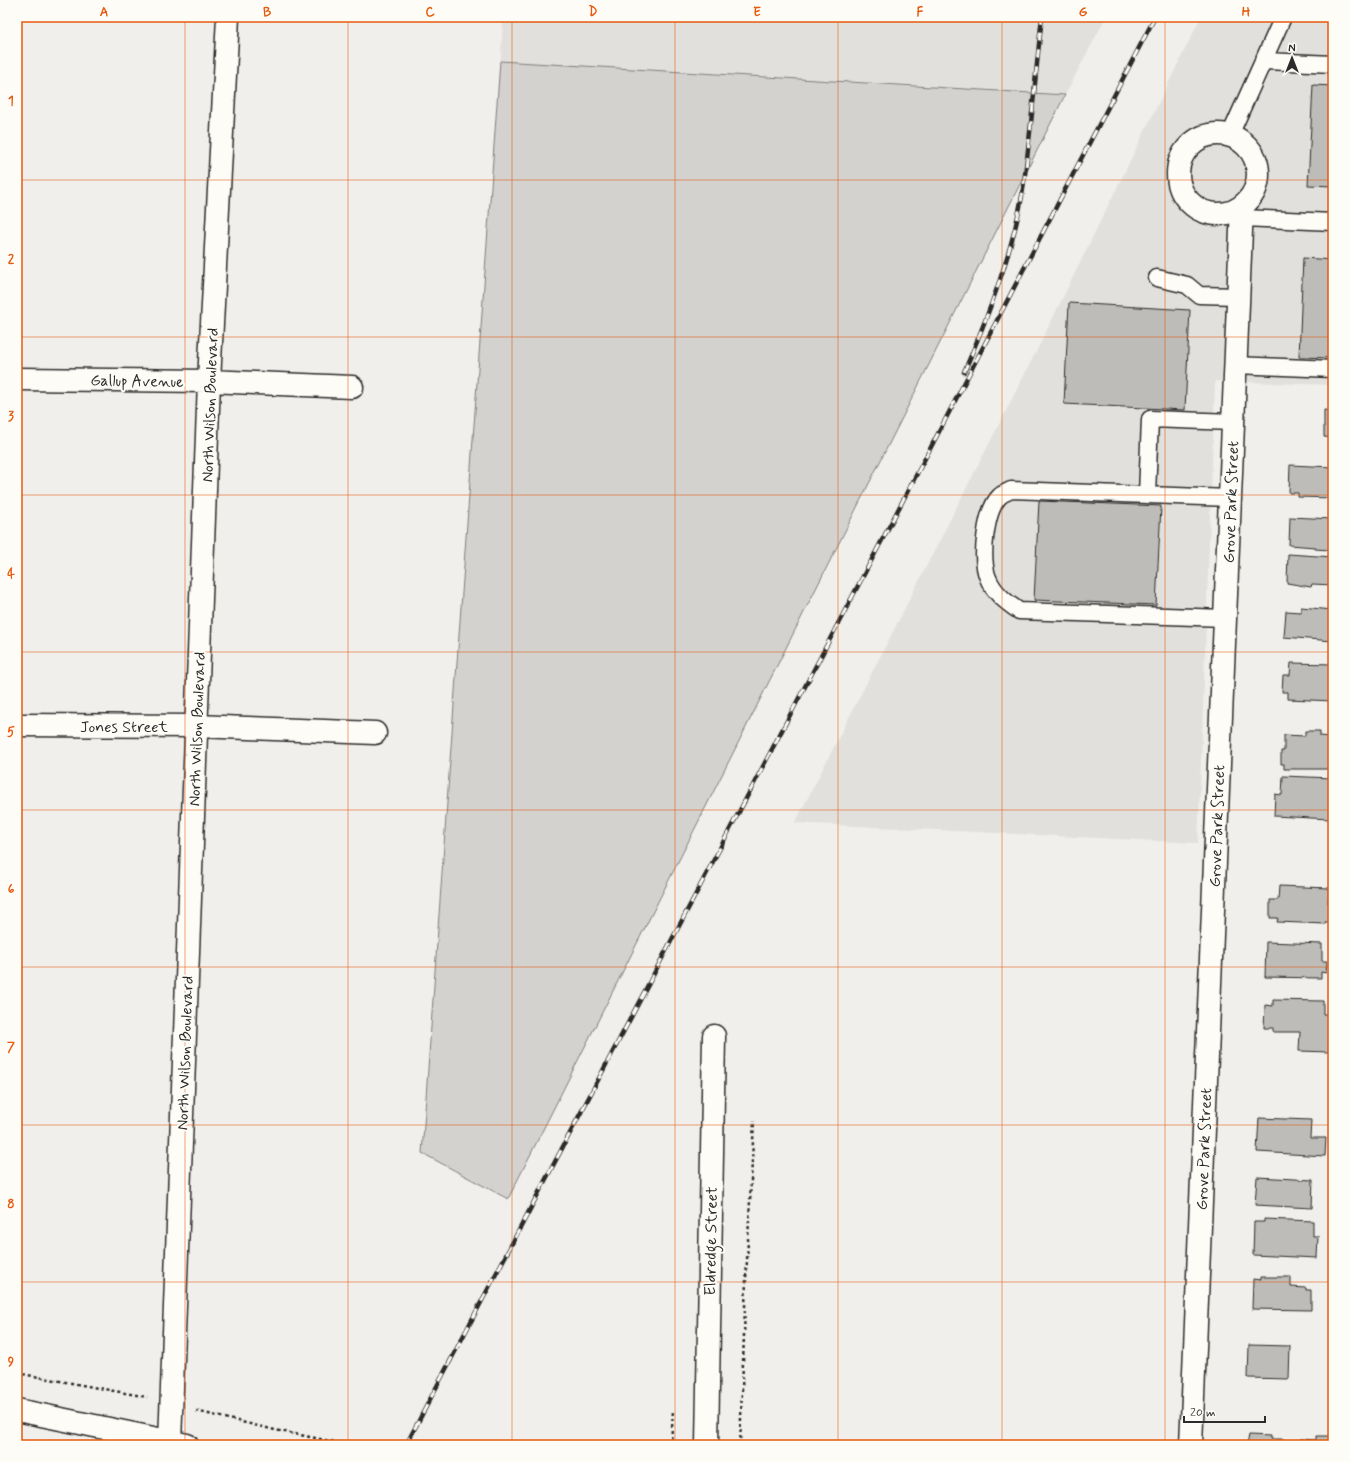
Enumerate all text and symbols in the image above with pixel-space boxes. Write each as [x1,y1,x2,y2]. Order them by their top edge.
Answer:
text: A [100,4,108,21]
text: B [263,4,272,21]
text: C [425,4,435,21]
text: D [589,4,598,21]
text: E [753,4,761,21]
text: F [917,4,924,21]
text: G [1079,4,1088,21]
text: H [1242,4,1251,21]
north arrow [1272,38,1312,78]
text: N [1288,42,1296,56]
text: 1 [8,93,14,110]
text: 2 [8,251,15,268]
street label: North Wilson Boulevard [197,327,224,483]
street label: Gallup Avenue [90,370,184,393]
text: 3 [8,408,14,425]
street label: Grove Park Street [1219,440,1244,564]
text: 4 [7,566,15,583]
street label: North Wilson Boulevard [184,651,211,807]
street label: Jones Street [80,717,169,738]
text: 5 [7,724,15,741]
street label: Grove Park Street [1205,764,1230,888]
text: 6 [8,881,15,898]
street label: North Wilson Boulevard [172,975,199,1131]
text: 7 [7,1039,15,1056]
street label: Grove Park Street [1192,1087,1217,1211]
street label: Eldredge Street [700,1186,724,1296]
text: 8 [7,1196,15,1213]
text: 9 [8,1354,15,1371]
scale bar [1184,1398,1265,1424]
text: 20 m [1190,1405,1216,1421]

